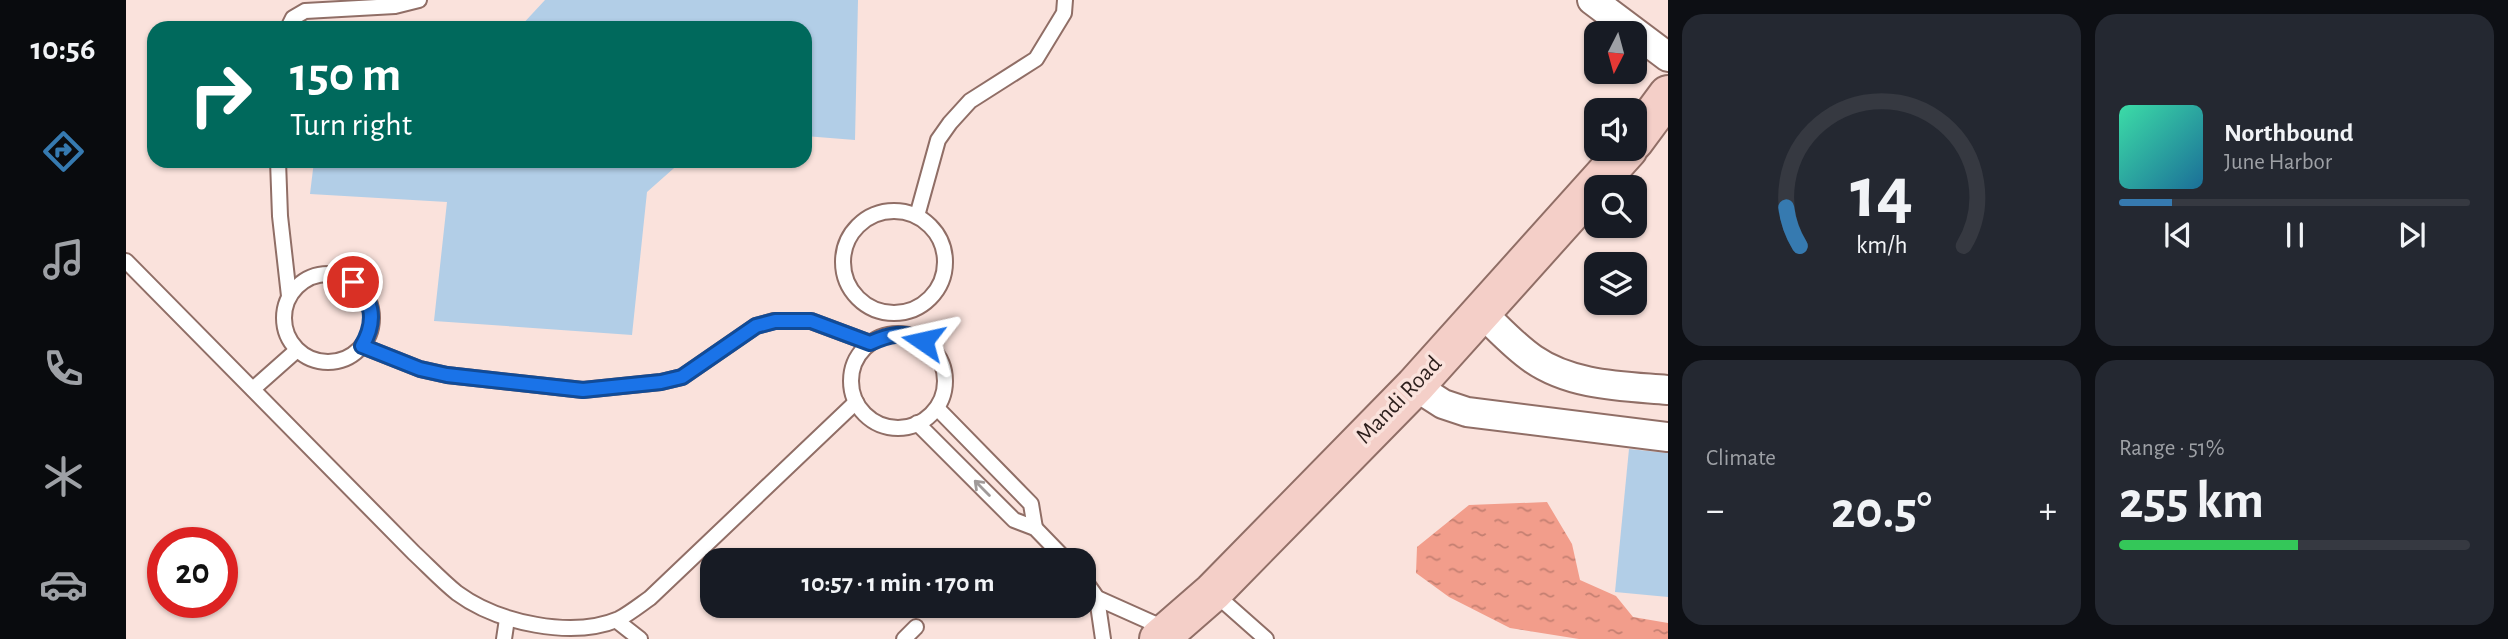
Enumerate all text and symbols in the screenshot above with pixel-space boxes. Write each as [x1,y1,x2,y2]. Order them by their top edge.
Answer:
north arrow [1584,21,1647,84]
map controls [1584,21,1647,315]
text: 10:56 [31,33,95,65]
icon: right [175,49,266,140]
text: 150 m [290,51,401,100]
button: sound [1584,98,1647,161]
text: Turn right [290,109,412,141]
text: Northbound [2224,120,2353,146]
icon: directions [39,127,88,176]
text: June Harbor [2224,151,2332,174]
text: 14 [1850,158,1913,231]
button: search [1584,175,1647,238]
icon: previous [2159,216,2197,254]
icon: pause [2276,216,2314,254]
icon: next [2393,216,2431,254]
text: km/h [1856,233,1907,258]
icon: music [39,235,88,284]
pin [323,252,383,312]
button: layers [1584,252,1647,315]
icon: arrive [334,263,372,301]
position arrow [886,304,960,378]
icon: phone [39,344,88,393]
street label: Mandi Road [1352,351,1446,449]
text: Range · 51% [2119,437,2225,460]
text: Climate [1706,447,1776,470]
icon: climate [39,452,88,501]
text: 255 km [2119,475,2264,527]
one-way arrow [974,479,991,496]
text: 20.5° [1831,485,1932,537]
text: − [1706,492,1724,530]
text: + [2039,492,2057,530]
speed limit sign: 20 [147,527,238,618]
icon: car [39,560,88,609]
text: 10:57 · 1 min · 170 m [802,570,994,596]

